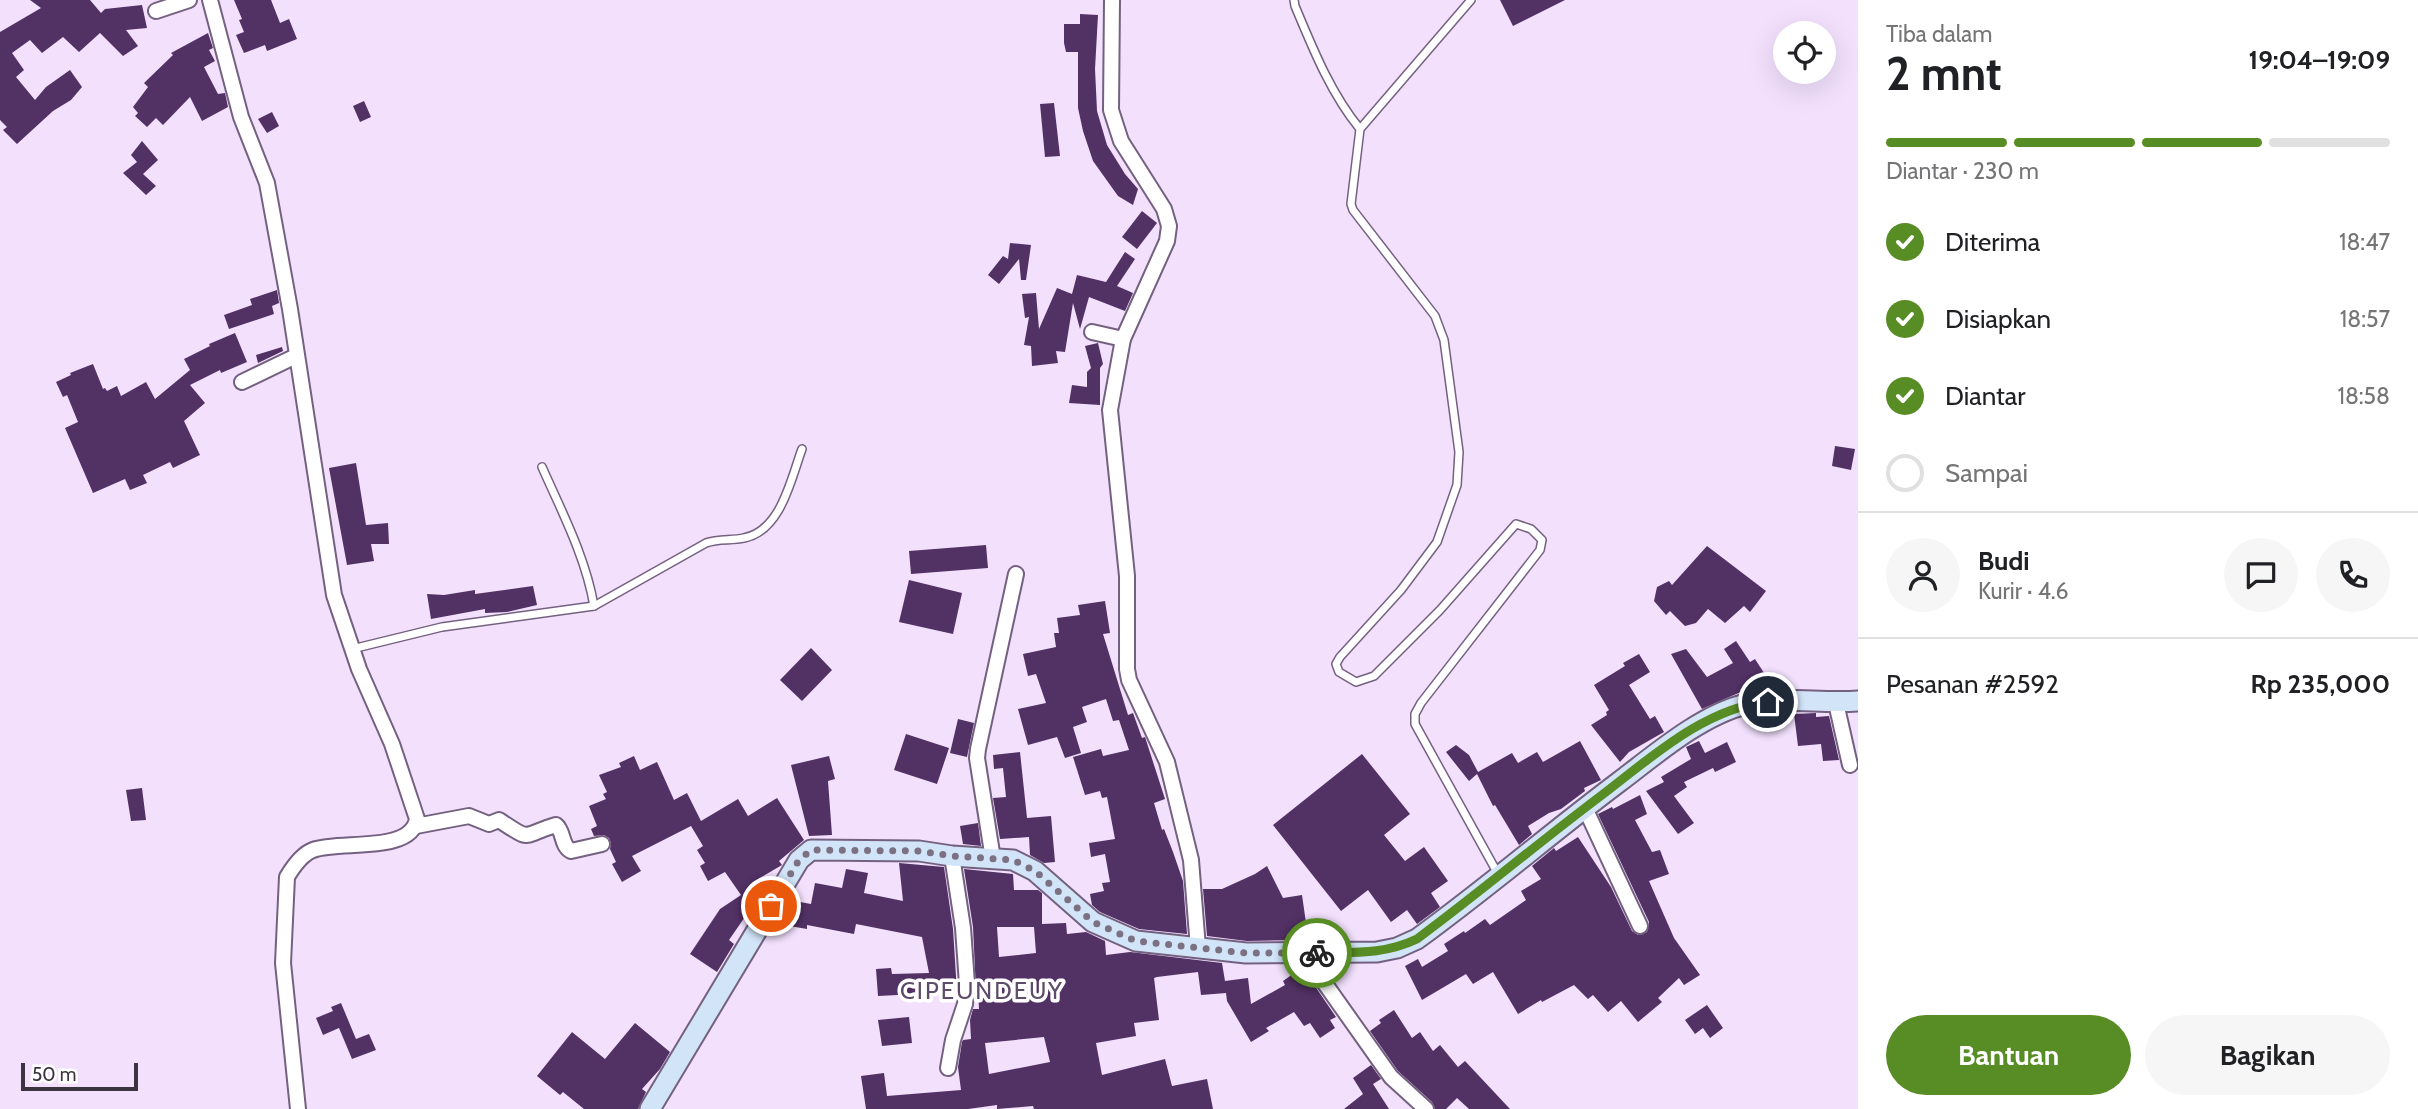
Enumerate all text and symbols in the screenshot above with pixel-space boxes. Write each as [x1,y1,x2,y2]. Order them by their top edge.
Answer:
text: Tiba dalam [1886,20,1992,48]
map controls [1773,21,1836,84]
button: locate [1773,21,1836,84]
text: 19:04–19:09 [2249,44,2390,76]
text: 2 mnt [1886,46,2002,102]
text: Diantar · 230 m [1886,157,2039,185]
icon: check [1886,223,1924,261]
text: Diterima [1945,226,2040,258]
text: 18:47 [2339,228,2390,256]
icon: check [1886,300,1924,338]
text: Disiapkan [1945,303,2051,335]
text: 18:57 [2340,305,2390,333]
icon: check [1886,377,1924,415]
text: Diantar [1945,380,2026,412]
text: 18:58 [2337,382,2390,410]
text: Sampai [1945,457,2028,489]
button: person [1886,538,1960,612]
button: chat [2224,538,2298,612]
button: phone [2316,538,2390,612]
text: Budi [1978,545,2030,577]
text: Kurir · 4.6 [1978,577,2069,605]
text: Pesanan #2592 [1886,668,2059,700]
text: Rp 235,000 [2251,668,2390,700]
pin [1738,672,1798,732]
icon: home [1749,683,1787,721]
pin [741,876,801,936]
icon: bag [752,887,790,925]
courier [1282,918,1352,988]
icon: bike [1298,934,1336,972]
district label: CIPEUNDEUY [900,976,1064,1005]
button: Bantuan [1886,1015,2131,1095]
button: Bagikan [2145,1015,2390,1095]
scale bar [21,1060,138,1092]
text: 50 m [32,1063,76,1086]

